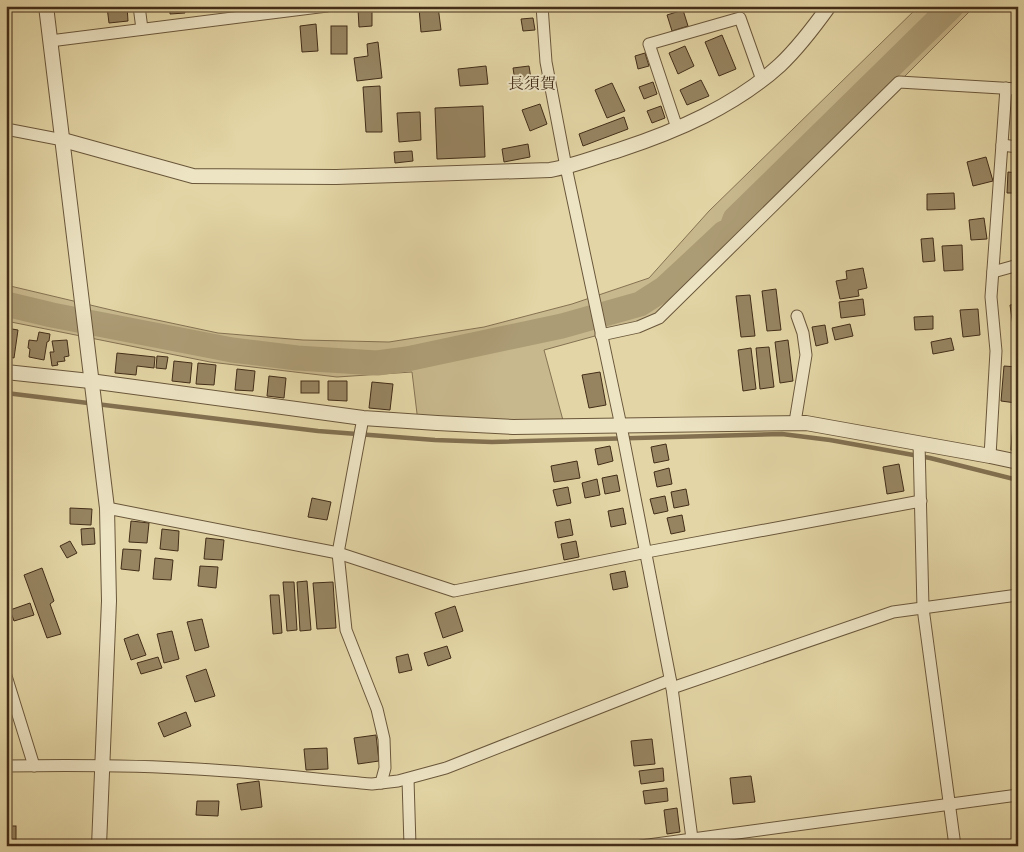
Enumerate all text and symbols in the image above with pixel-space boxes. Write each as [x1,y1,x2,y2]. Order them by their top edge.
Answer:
district label: 長須賀 [508,73,556,93]

